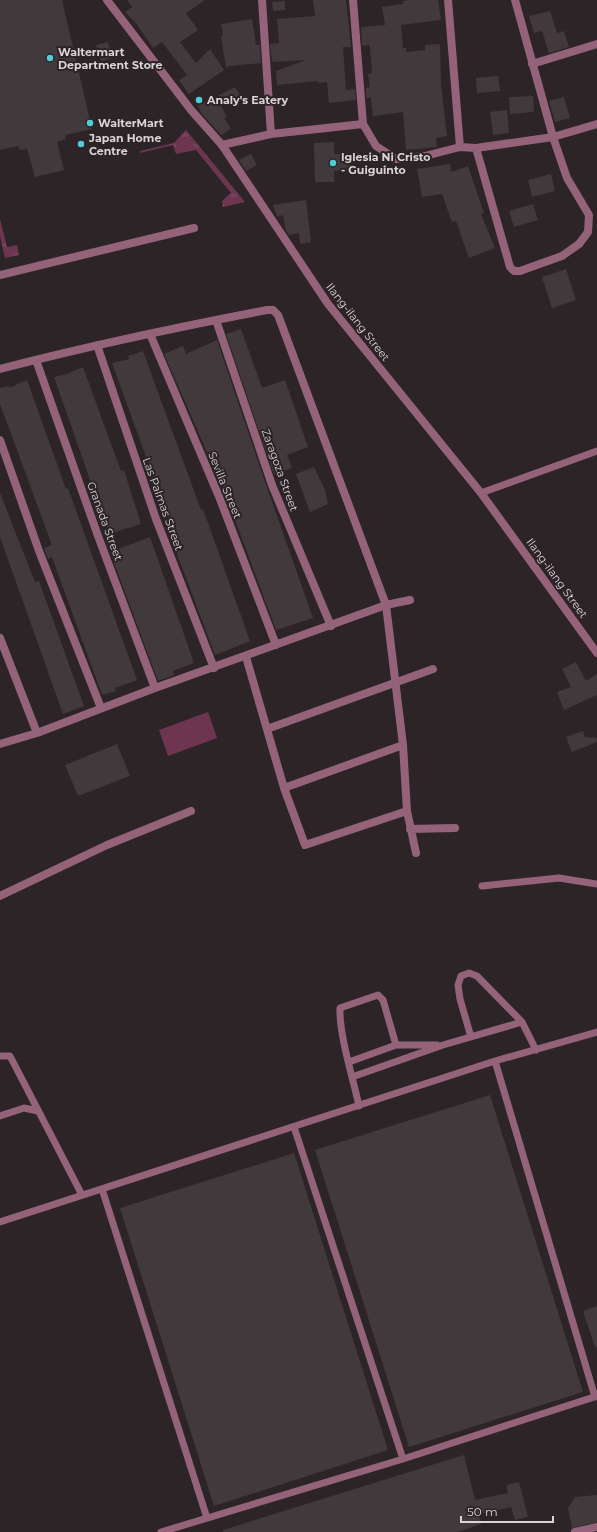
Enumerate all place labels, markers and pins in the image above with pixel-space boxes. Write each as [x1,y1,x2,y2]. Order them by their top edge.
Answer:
place label: Waltermart Department Store [58,45,162,72]
marker: Waltermart Department Store [45,53,55,63]
place label: Analy's Eatery [206,93,289,107]
marker: Analy's Eatery [194,95,204,105]
place label: WalterMart [98,116,164,130]
marker: WalterMart [85,118,95,128]
place label: Japan Home Centre [88,131,161,158]
marker: Japan Home Centre [76,139,86,149]
place label: Iglesia Ni Cristo - Guiguinto [341,150,431,177]
marker: Iglesia Ni Cristo - Guiguinto [328,158,338,168]

